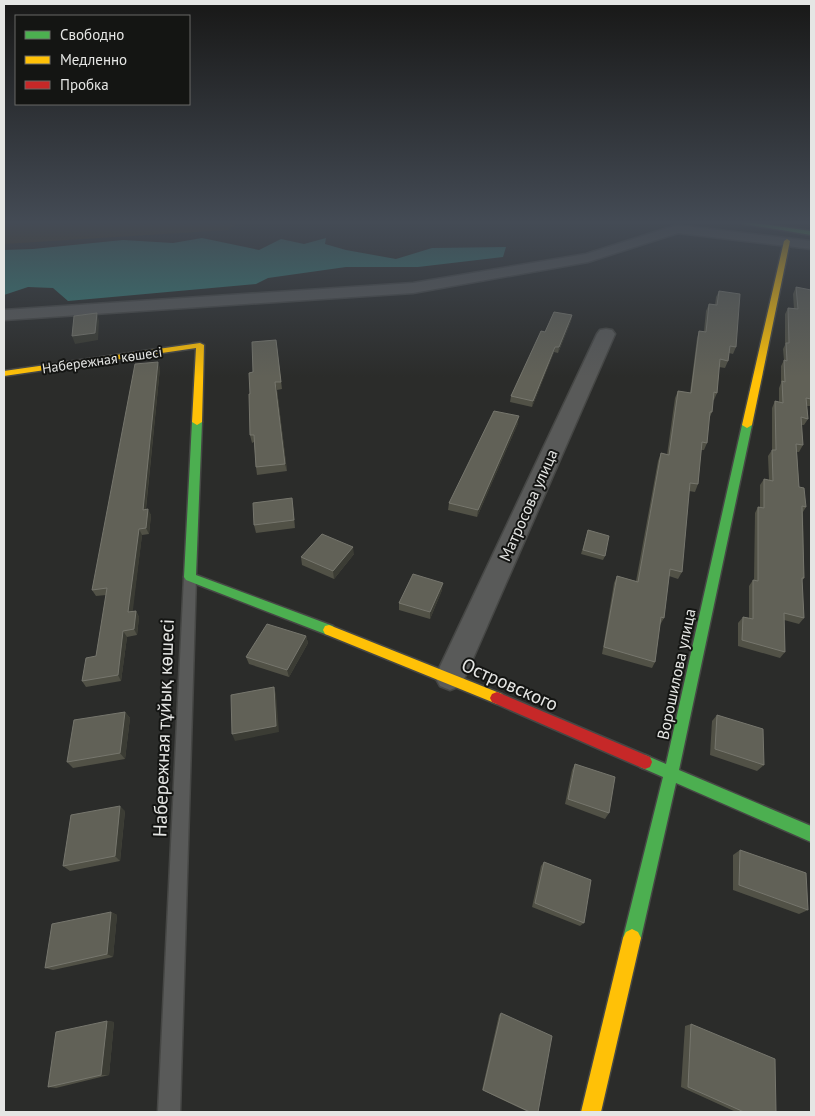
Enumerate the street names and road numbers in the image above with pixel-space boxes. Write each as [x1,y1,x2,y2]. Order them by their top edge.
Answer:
street label: Набережная көшесі [41,343,163,377]
street label: Матросова улица [494,446,562,564]
street label: Ворошилова улица [652,607,700,741]
street label: Набережная тұйық көшесі [147,619,179,837]
street label: Островского [458,652,562,716]

